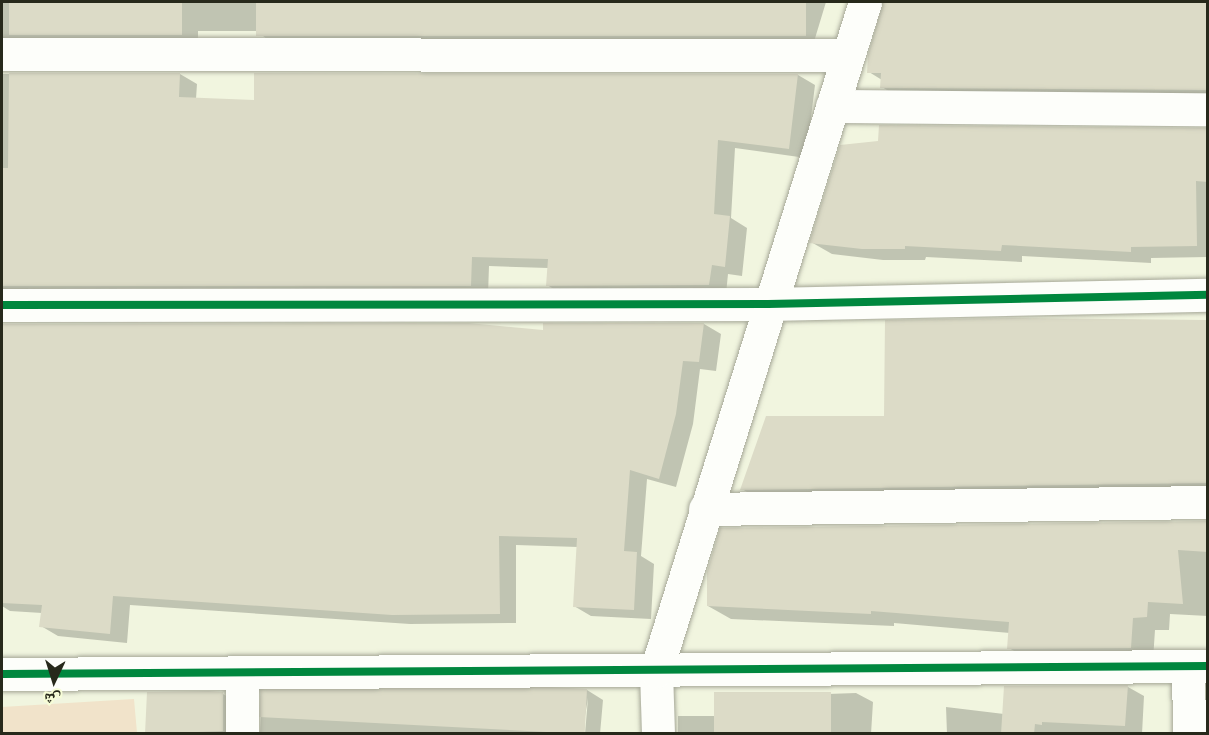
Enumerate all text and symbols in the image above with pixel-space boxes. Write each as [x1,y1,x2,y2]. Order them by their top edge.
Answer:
north arrow [24,651,84,711]
text: ش [44,690,62,709]

